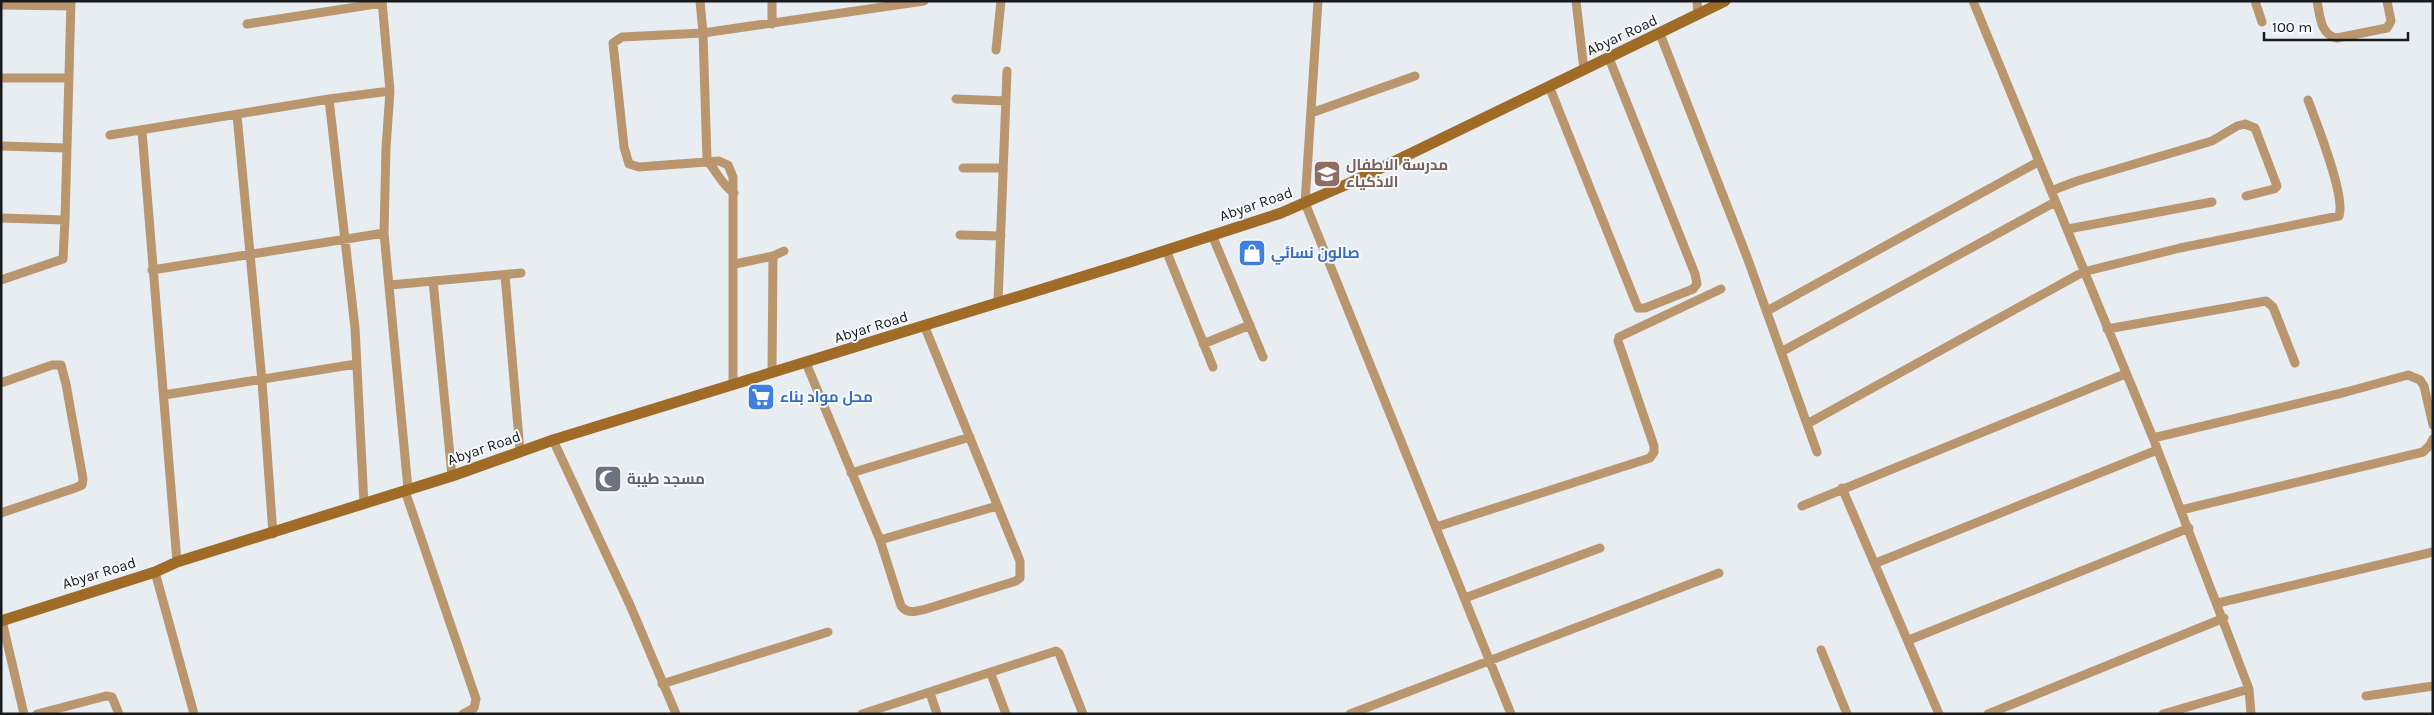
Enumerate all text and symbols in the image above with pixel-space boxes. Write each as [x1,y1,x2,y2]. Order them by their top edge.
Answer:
scale bar [2264,10,2408,42]
street label: Abyar Road [1584,11,1660,59]
text: 100 m [2272,18,2312,36]
place label: مدرسة الاطفال الاذكياء [1346,156,1448,191]
school or university icon: مدرسة الاطفال الاذكياء [1312,159,1342,189]
street label: Abyar Road [1217,183,1295,225]
shop icon: صالون نسائي [1237,238,1267,268]
place label: صالون نسائي [1271,244,1360,265]
street label: Abyar Road [832,307,910,347]
supermarket icon: محل مواد بناء [746,382,776,412]
place label: محل مواد بناء [780,388,873,406]
street label: Abyar Road [445,427,523,469]
mosque icon: مسجد طيبة [593,464,623,494]
place label: مسجد طيبة [627,470,705,488]
street label: Abyar Road [60,553,138,593]

